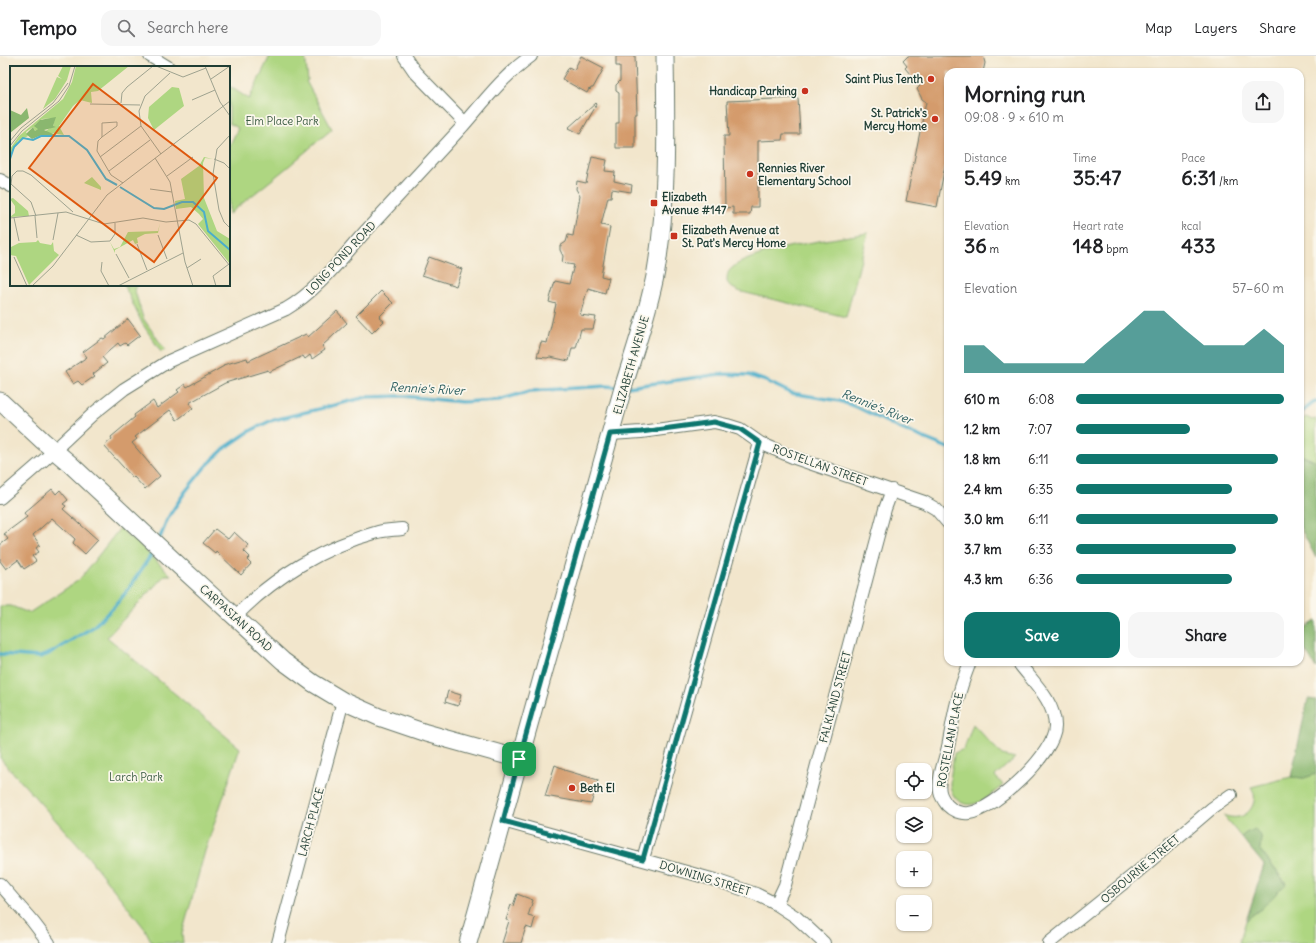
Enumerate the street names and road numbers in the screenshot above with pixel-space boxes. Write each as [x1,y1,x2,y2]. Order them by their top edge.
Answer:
street label: LONG POND ROAD [303,218,379,298]
street label: ELIZABETH AVENUE [610,314,652,416]
street label: ROSTELLAN STREET [770,441,870,489]
street label: CARPASIAN ROAD [197,582,275,654]
street label: FALKLAND STREET [816,649,854,744]
street label: ROSTELLAN PLACE [934,691,966,789]
street label: LARCH PLACE [295,786,327,858]
street label: OSBOURNE STREET [1098,832,1183,906]
street label: DOWNING STREET [658,858,752,899]

